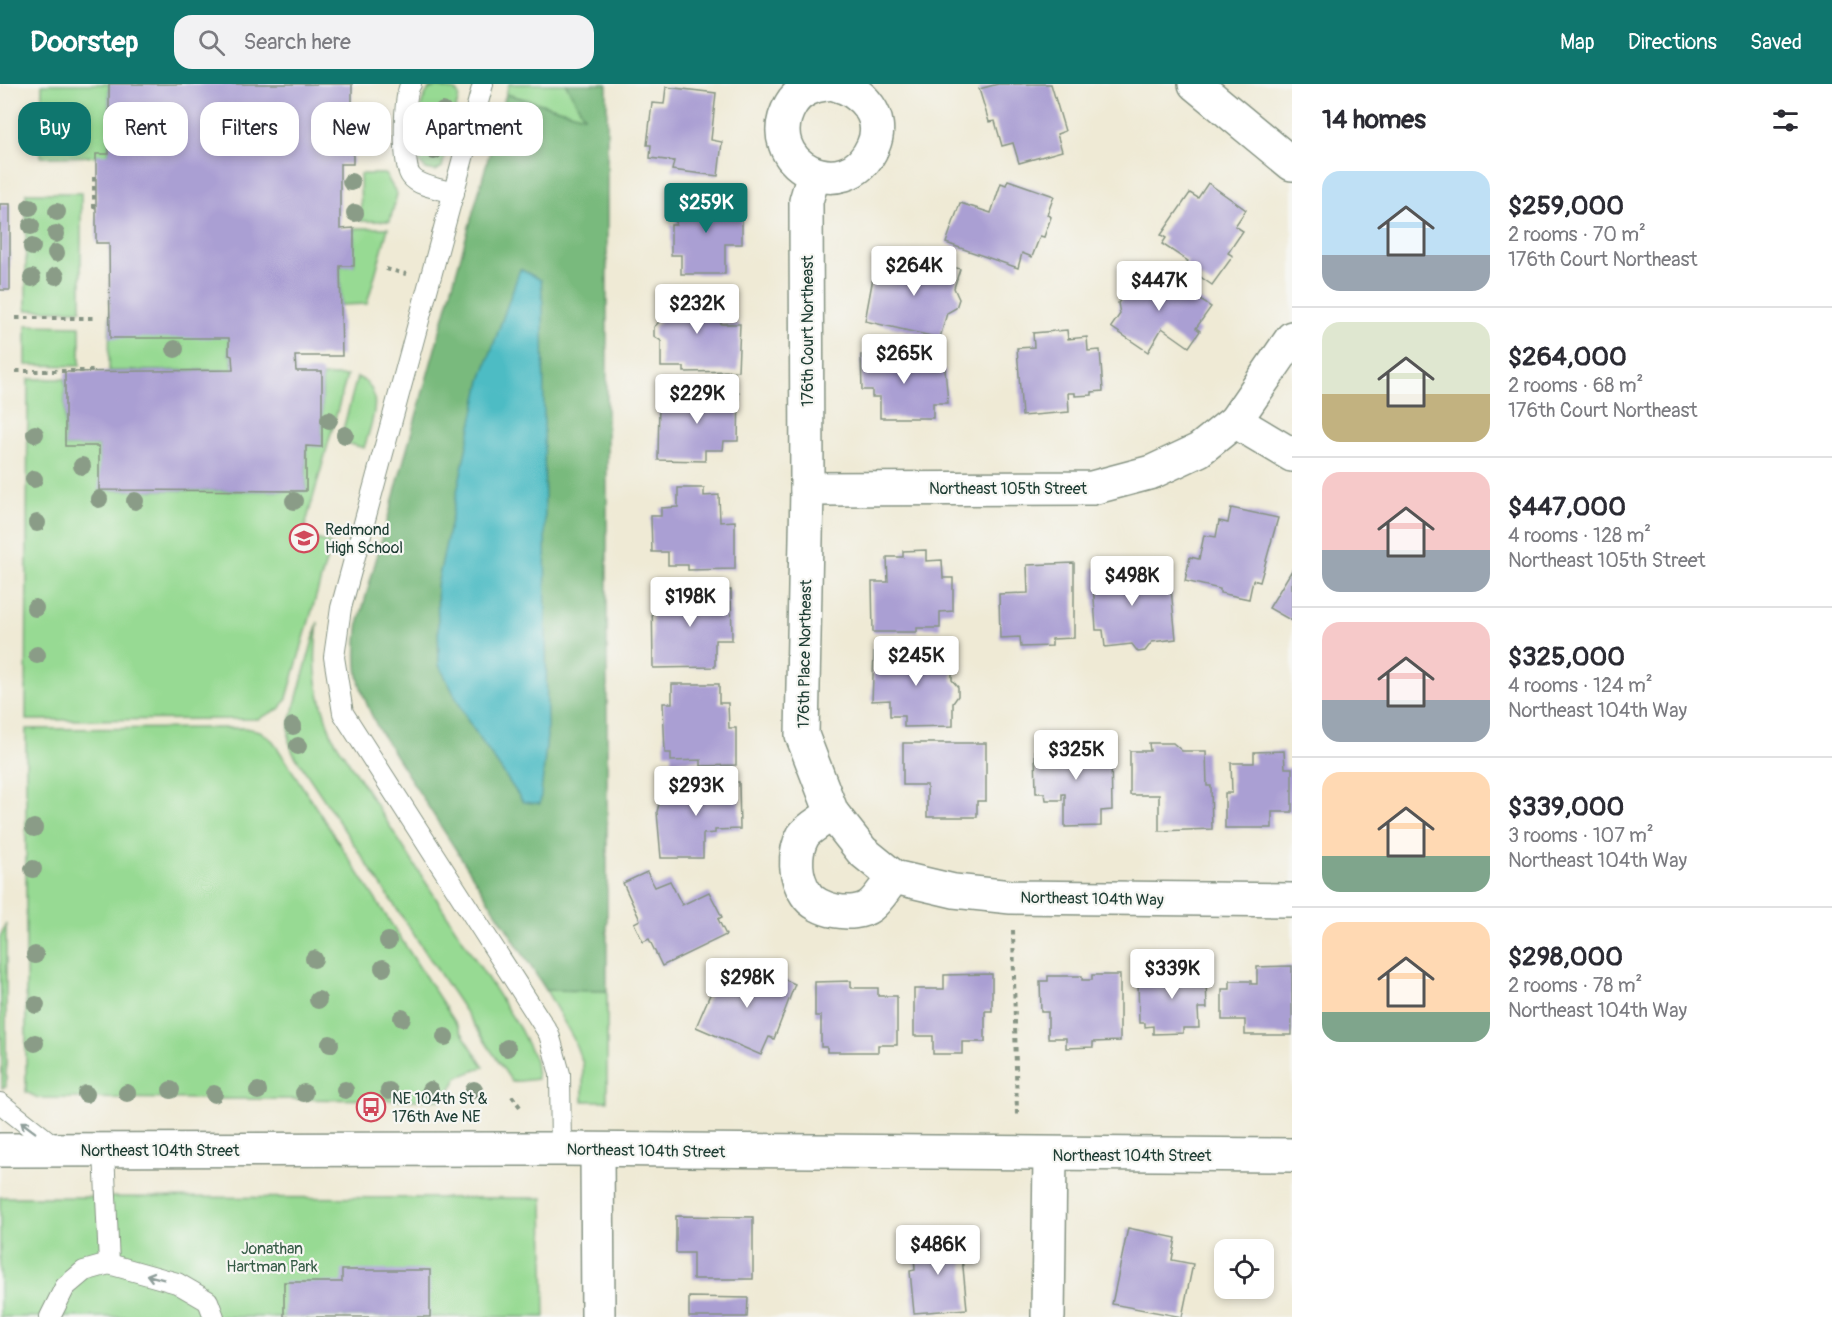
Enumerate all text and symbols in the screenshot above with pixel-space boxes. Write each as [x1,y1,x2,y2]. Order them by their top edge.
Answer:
search box [174,15,594,69]
text: Doorstep [30,25,138,60]
icon: search [195,26,228,59]
text: Search here [243,28,351,56]
text: Map [1560,29,1595,56]
text: Directions [1628,29,1717,56]
text: Saved [1750,29,1802,56]
chip: Buy [18,102,91,156]
chip: Rent [103,102,188,156]
chip: Filters [200,102,299,156]
chip: New [311,102,391,156]
chip: Apartment [403,102,543,156]
text: 14 homes [1322,104,1426,136]
icon: filters [1769,104,1802,137]
pin: $259K [664,183,748,234]
text: $259K [678,190,734,215]
text: $259,000 [1508,190,1624,222]
icon: home [1370,195,1442,267]
text: 2 rooms · 70 m² [1508,222,1646,247]
pin: $264K [872,246,956,297]
text: 176th Court Northeast [1508,247,1698,272]
text: $264K [885,253,943,278]
street label: 176th Court Northeast [798,255,818,407]
pin: $447K [1117,261,1201,312]
text: $447K [1131,268,1187,293]
pin: $232K [655,284,739,335]
text: $232K [669,291,725,316]
pin: $265K [862,334,946,385]
text: $265K [876,341,932,366]
text: $264,000 [1508,341,1627,373]
icon: home [1370,346,1442,418]
text: 2 rooms · 68 m² [1508,373,1643,398]
pin: $229K [655,374,739,425]
text: $229K [669,381,725,406]
text: 176th Court Northeast [1508,398,1698,423]
street label: Northeast 105th Street [929,479,1088,499]
text: $447,000 [1508,491,1626,523]
icon: home [1370,496,1442,568]
place label: Redmond High School [325,520,403,558]
school or university icon: Redmond High School [288,522,320,554]
text: 4 rooms · 128 m² [1508,523,1651,548]
text: Northeast 105th Street [1508,548,1706,573]
pin: $498K [1090,556,1174,607]
text: $498K [1105,563,1159,588]
pin: $198K [648,577,732,628]
street label: 176th Place Northeast [794,579,816,729]
text: $198K [664,584,716,609]
pin: $245K [874,636,958,687]
text: $325,000 [1508,641,1625,673]
text: $245K [888,643,944,668]
icon: home [1370,646,1442,718]
text: 4 rooms · 124 m² [1508,673,1653,698]
text: Northeast 104th Way [1508,698,1687,723]
pin: $325K [1034,730,1118,781]
text: $325K [1048,737,1104,762]
pin: $293K [654,766,738,817]
text: $293K [668,773,724,798]
text: $339,000 [1508,791,1624,823]
icon: home [1370,796,1442,868]
text: 3 rooms · 107 m² [1508,823,1654,848]
text: Northeast 104th Way [1508,848,1687,873]
street label: Northeast 104th Way [1020,888,1164,910]
text: $298,000 [1508,941,1623,973]
icon: home [1370,946,1442,1018]
pin: $339K [1130,949,1214,1000]
text: $339K [1144,956,1200,981]
pin: $298K [705,958,789,1009]
text: $298K [720,965,774,990]
text: 2 rooms · 78 m² [1508,973,1642,998]
text: Northeast 104th Way [1508,998,1687,1023]
place label: NE 104th St & 176th Ave NE [392,1089,488,1127]
bus stop icon: NE 104th St & 176th Ave NE [355,1091,387,1123]
one-way arrow [21,1121,37,1134]
street label: Northeast 104th Street [566,1140,726,1162]
street label: Northeast 104th Street [81,1141,240,1161]
street label: Northeast 104th Street [1053,1146,1212,1166]
pin: $486K [896,1225,980,1276]
text: $486K [910,1232,966,1257]
park label: Jonathan Hartman Park [226,1239,318,1277]
map controls [1214,1239,1274,1299]
button: locate [1214,1239,1274,1299]
one-way arrow [146,1271,165,1282]

